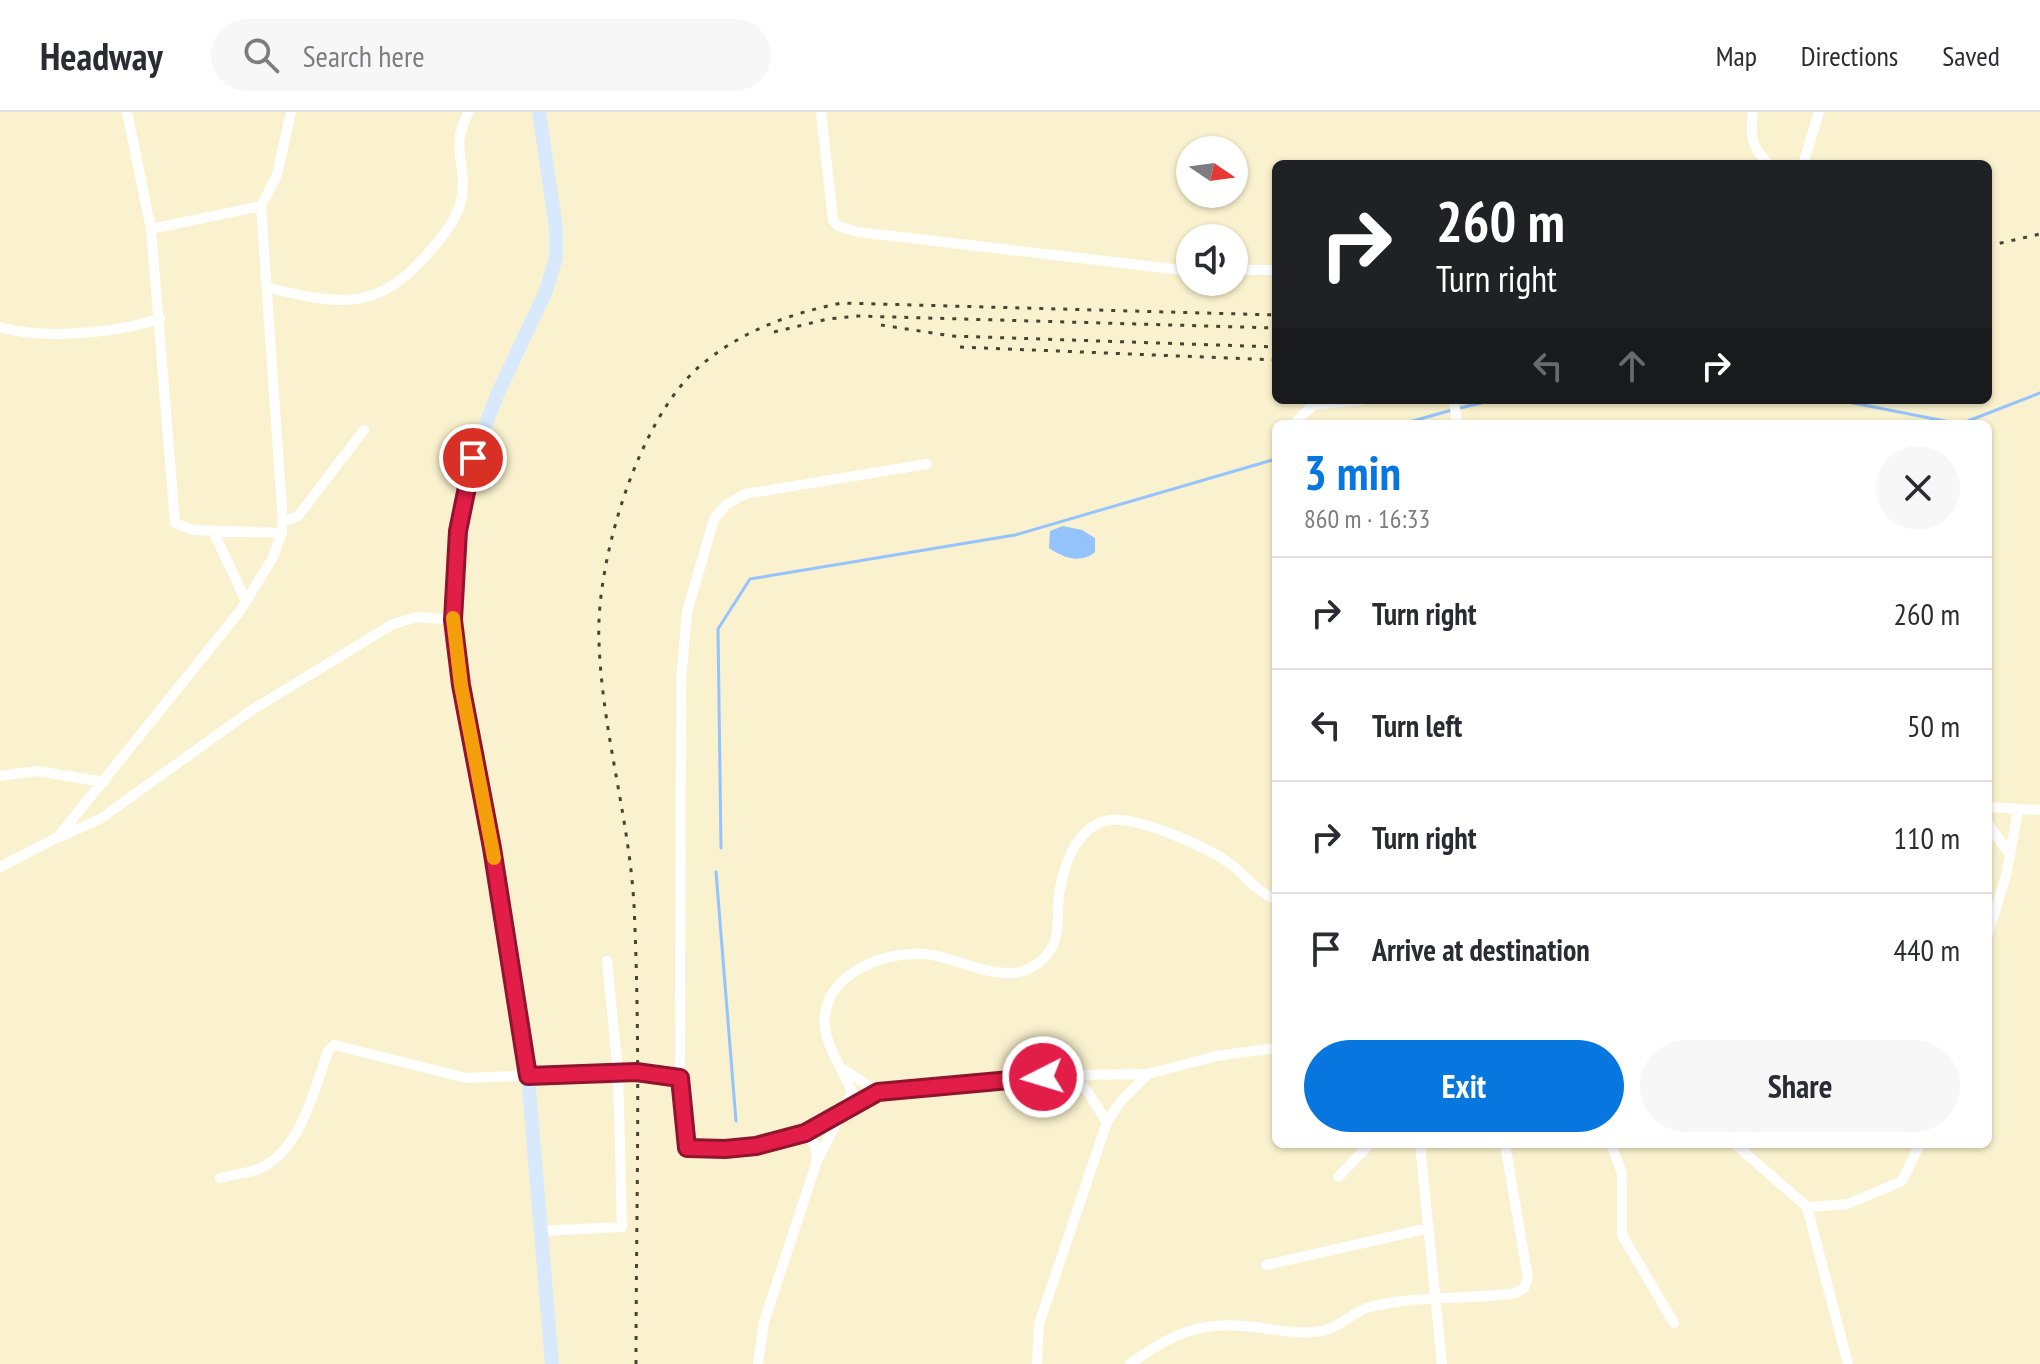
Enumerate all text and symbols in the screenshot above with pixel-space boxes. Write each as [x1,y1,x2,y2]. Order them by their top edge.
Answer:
search box [211,19,771,91]
text: Headway [40,31,163,80]
icon: search [239,33,283,77]
text: Search here [303,36,425,75]
text: Map [1716,37,1757,74]
text: Directions [1801,37,1898,74]
text: Saved [1942,37,2000,74]
north arrow [1176,136,1248,208]
map controls [1176,136,1248,296]
text: 260 m [1436,185,1565,257]
icon: right [1304,192,1408,296]
button: sound [1176,224,1248,296]
text: Turn right [1436,255,1557,302]
icon: left [1526,344,1570,388]
icon: ahead [1610,344,1654,388]
icon: right [1694,344,1738,388]
pin [439,424,507,492]
icon: arrive [451,436,495,480]
text: 3 min [1304,441,1401,503]
button: close [1876,446,1960,530]
text: 860 m · 16:33 [1304,502,1430,535]
icon: right [1304,591,1348,635]
text: Turn right [1372,594,1476,633]
text: 260 m [1894,594,1960,633]
icon: left [1304,703,1348,747]
text: Turn left [1372,706,1462,745]
text: 50 m [1907,706,1960,745]
icon: right [1304,815,1348,859]
text: Turn right [1372,818,1476,857]
text: 110 m [1894,818,1960,857]
icon: arrive [1304,927,1348,971]
text: Arrive at destination [1372,930,1590,969]
text: 440 m [1894,930,1960,969]
position arrow [1001,1035,1085,1119]
button: Exit [1304,1040,1624,1132]
button: Share [1640,1040,1960,1132]

